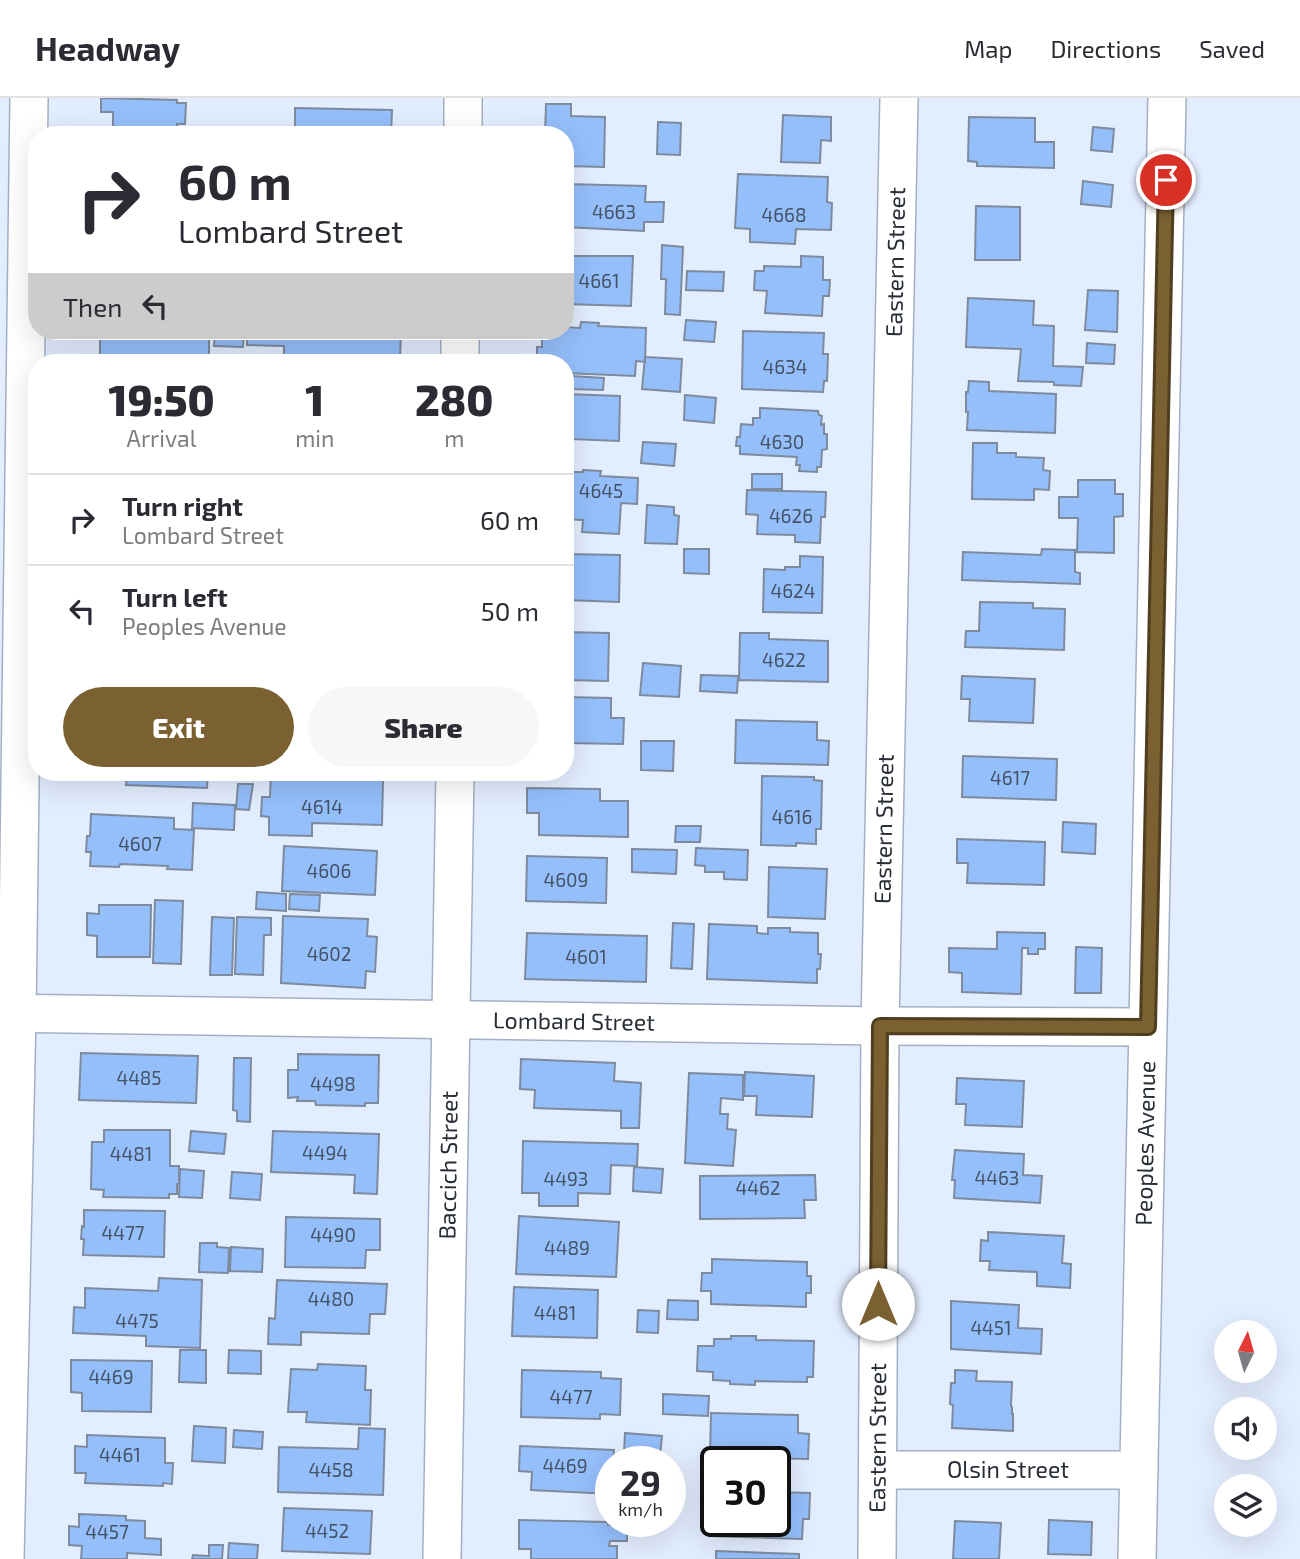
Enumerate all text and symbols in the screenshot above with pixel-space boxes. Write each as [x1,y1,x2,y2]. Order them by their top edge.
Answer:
text: Headway [35,28,180,68]
text: Map [964,34,1012,63]
text: Directions [1050,34,1161,63]
text: Saved [1199,34,1265,63]
pin [1136,150,1196,210]
text: 60 m [178,151,292,210]
icon: right [63,154,154,245]
icon: arrive [1147,161,1185,199]
street label: Eastern Street [879,187,910,337]
house number: 4663 [592,200,636,223]
house number: 4668 [762,203,806,226]
text: Lombard Street [178,211,403,249]
house number: 4661 [579,269,619,292]
icon: left [136,287,174,325]
text: Then [63,291,122,322]
house number: 4634 [763,355,807,378]
text: 19:50 [109,374,215,424]
text: 1 [305,374,324,424]
text: 280 [415,374,493,424]
text: Arrival [127,424,197,452]
text: min [295,424,334,452]
text: m [444,424,464,452]
house number: 4630 [760,430,804,453]
house number: 4645 [579,479,623,502]
text: Turn right [122,490,243,521]
icon: right [63,501,101,539]
text: 60 m [480,504,539,535]
house number: 4626 [769,504,813,527]
text: Lombard Street [122,521,284,549]
house number: 4624 [771,579,815,602]
text: Turn left [122,581,228,612]
icon: left [63,592,101,630]
text: 50 m [481,595,539,626]
text: Peoples Avenue [122,612,287,640]
house number: 4622 [762,648,806,671]
button: Exit [63,687,294,767]
button: Share [308,687,539,767]
street label: Eastern Street [867,754,899,904]
house number: 4617 [990,766,1030,789]
house number: 4614 [301,795,343,818]
house number: 4616 [772,805,812,828]
house number: 4607 [118,832,162,855]
house number: 4606 [307,859,351,882]
house number: 4609 [544,868,588,891]
house number: 4602 [307,942,351,965]
house number: 4601 [565,945,607,968]
street label: Lombard Street [493,1005,655,1036]
street label: Peoples Avenue [1129,1060,1160,1226]
house number: 4485 [116,1066,162,1089]
house number: 4498 [310,1072,356,1095]
street label: Baccich Street [432,1090,463,1240]
house number: 4494 [302,1141,348,1164]
house number: 4481 [110,1142,152,1165]
house number: 4463 [975,1166,1019,1189]
house number: 4493 [544,1167,588,1190]
house number: 4462 [736,1176,780,1199]
house number: 4477 [102,1221,145,1244]
house number: 4490 [310,1223,356,1246]
house number: 4489 [544,1236,590,1259]
position arrow [841,1267,915,1341]
house number: 4480 [308,1287,354,1310]
house number: 4481 [534,1301,576,1324]
house number: 4475 [115,1309,159,1332]
house number: 4451 [970,1316,1012,1339]
north arrow [1214,1320,1278,1382]
map controls [1214,1320,1277,1537]
street label: Eastern Street [862,1363,891,1513]
house number: 4469 [88,1365,134,1388]
house number: 4477 [550,1385,593,1408]
button: sound [1214,1397,1277,1460]
house number: 4461 [99,1443,141,1466]
speed limit sign: 30 [700,1446,791,1537]
house number: 4469 [542,1454,588,1477]
street label: Olsin Street [947,1455,1069,1483]
house number: 4458 [308,1458,354,1481]
text: 29 [620,1461,661,1503]
button: layers [1214,1474,1277,1537]
text: km/h [618,1498,663,1520]
house number: 4452 [305,1519,349,1542]
house number: 4457 [85,1520,129,1543]

